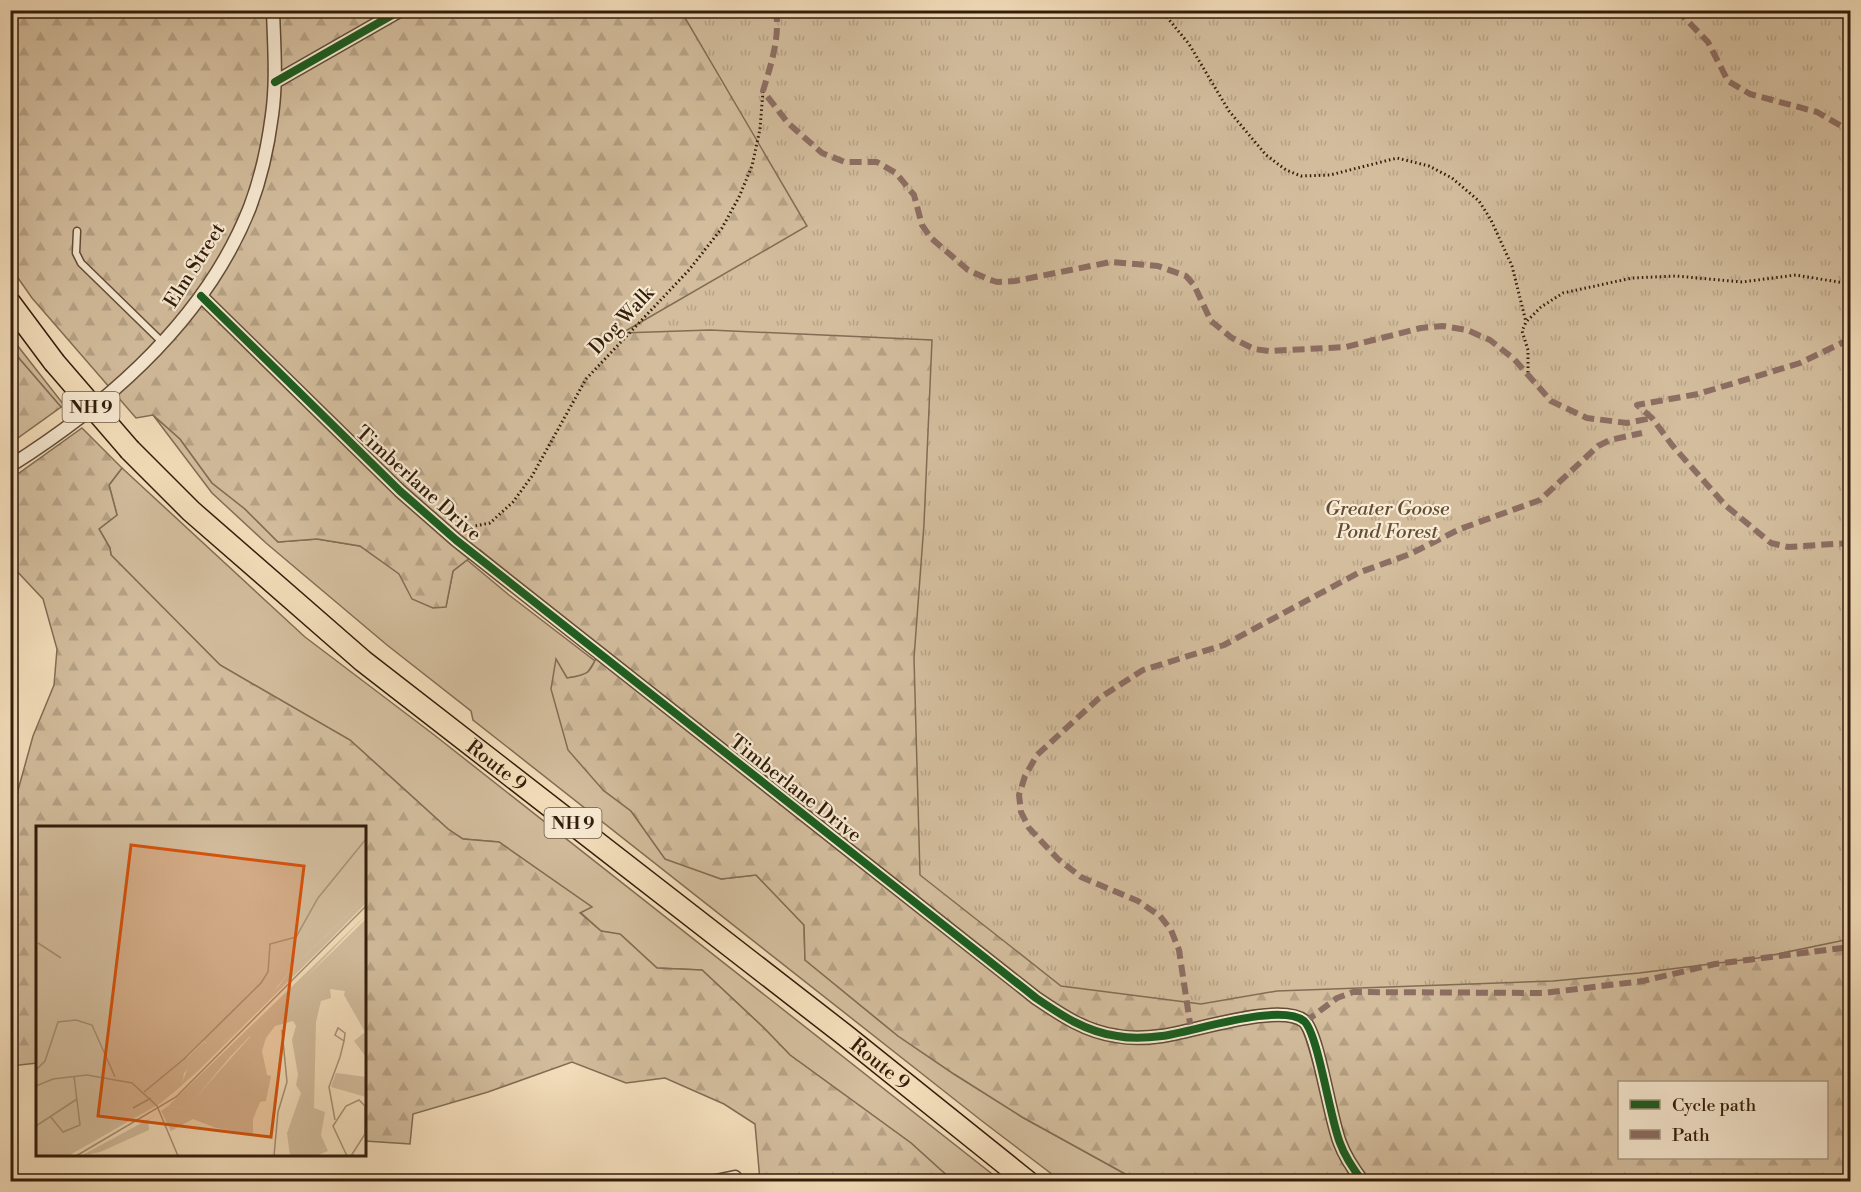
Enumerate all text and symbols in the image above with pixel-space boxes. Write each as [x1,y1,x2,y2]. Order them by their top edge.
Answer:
street label: Elm Street [159,219,231,313]
street label: Dog Walk [584,280,661,360]
road number: NH 9 [62,392,119,422]
street label: Timberlane Drive [350,421,486,547]
park label: Greater Goose Pond Forest [1325,497,1450,545]
street label: Timberlane Drive [724,730,866,849]
street label: Route 9 [461,735,531,797]
road number: NH 9 [544,808,602,838]
inset map [36,826,366,1156]
street label: Route 9 [844,1033,914,1096]
legend [1618,1081,1828,1159]
text: Cycle path [1672,1094,1756,1117]
text: Path [1672,1124,1710,1147]

